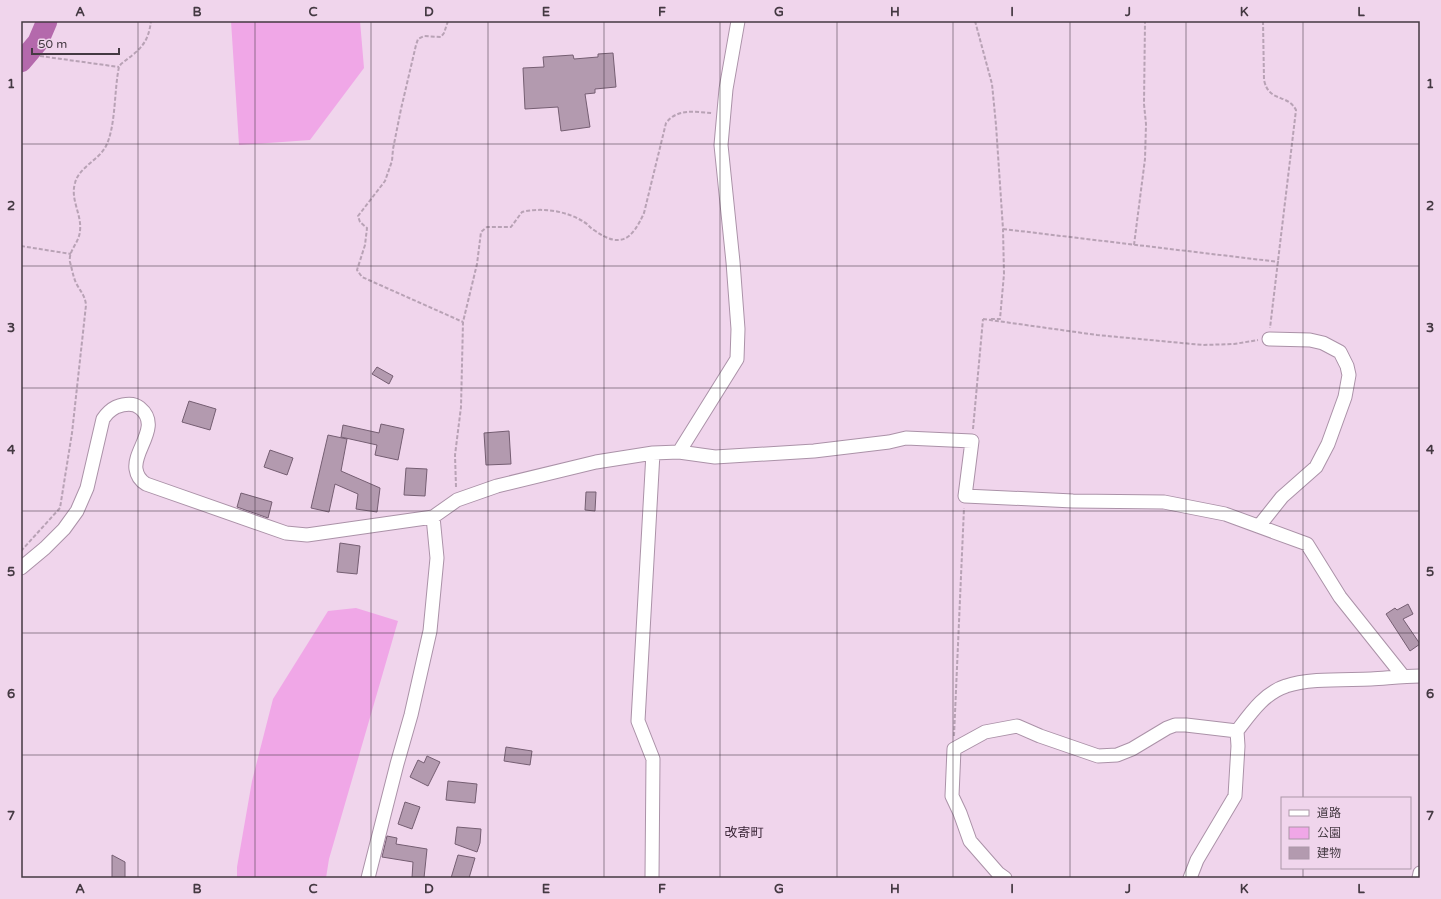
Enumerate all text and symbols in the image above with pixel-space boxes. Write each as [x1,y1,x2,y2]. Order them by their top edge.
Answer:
text: A [75,4,85,20]
text: B [192,4,202,20]
text: C [308,4,318,20]
text: D [424,4,434,20]
text: E [542,4,550,20]
text: F [658,4,666,20]
text: G [774,4,784,20]
text: H [890,4,900,20]
text: I [1010,4,1014,20]
text: J [1124,4,1131,20]
text: K [1240,4,1249,20]
text: L [1357,4,1365,20]
scale bar [32,30,119,56]
text: 50 m [38,37,67,51]
text: 1 [7,76,15,92]
text: 1 [1426,76,1434,92]
text: 2 [7,198,15,214]
text: 2 [1426,198,1434,214]
text: 3 [7,320,15,336]
text: 3 [1426,320,1434,336]
text: 4 [7,442,16,458]
text: 4 [1426,442,1435,458]
text: 5 [7,564,15,580]
text: 5 [1426,564,1434,580]
text: 6 [7,686,15,702]
text: 6 [1426,686,1434,702]
legend [1281,797,1411,869]
text: 道路 [1317,806,1341,820]
text: 7 [7,808,15,824]
text: 7 [1426,808,1434,824]
district label: 改寄町 [724,825,764,841]
text: 公園 [1317,826,1341,840]
text: 建物 [1317,846,1341,860]
text: A [75,881,85,897]
text: B [192,881,202,897]
text: C [308,881,318,897]
text: D [424,881,434,897]
text: E [542,881,550,897]
text: F [658,881,666,897]
text: G [774,881,784,897]
text: H [890,881,900,897]
text: I [1010,881,1014,897]
text: J [1124,881,1131,897]
text: K [1240,881,1249,897]
text: L [1357,881,1365,897]

